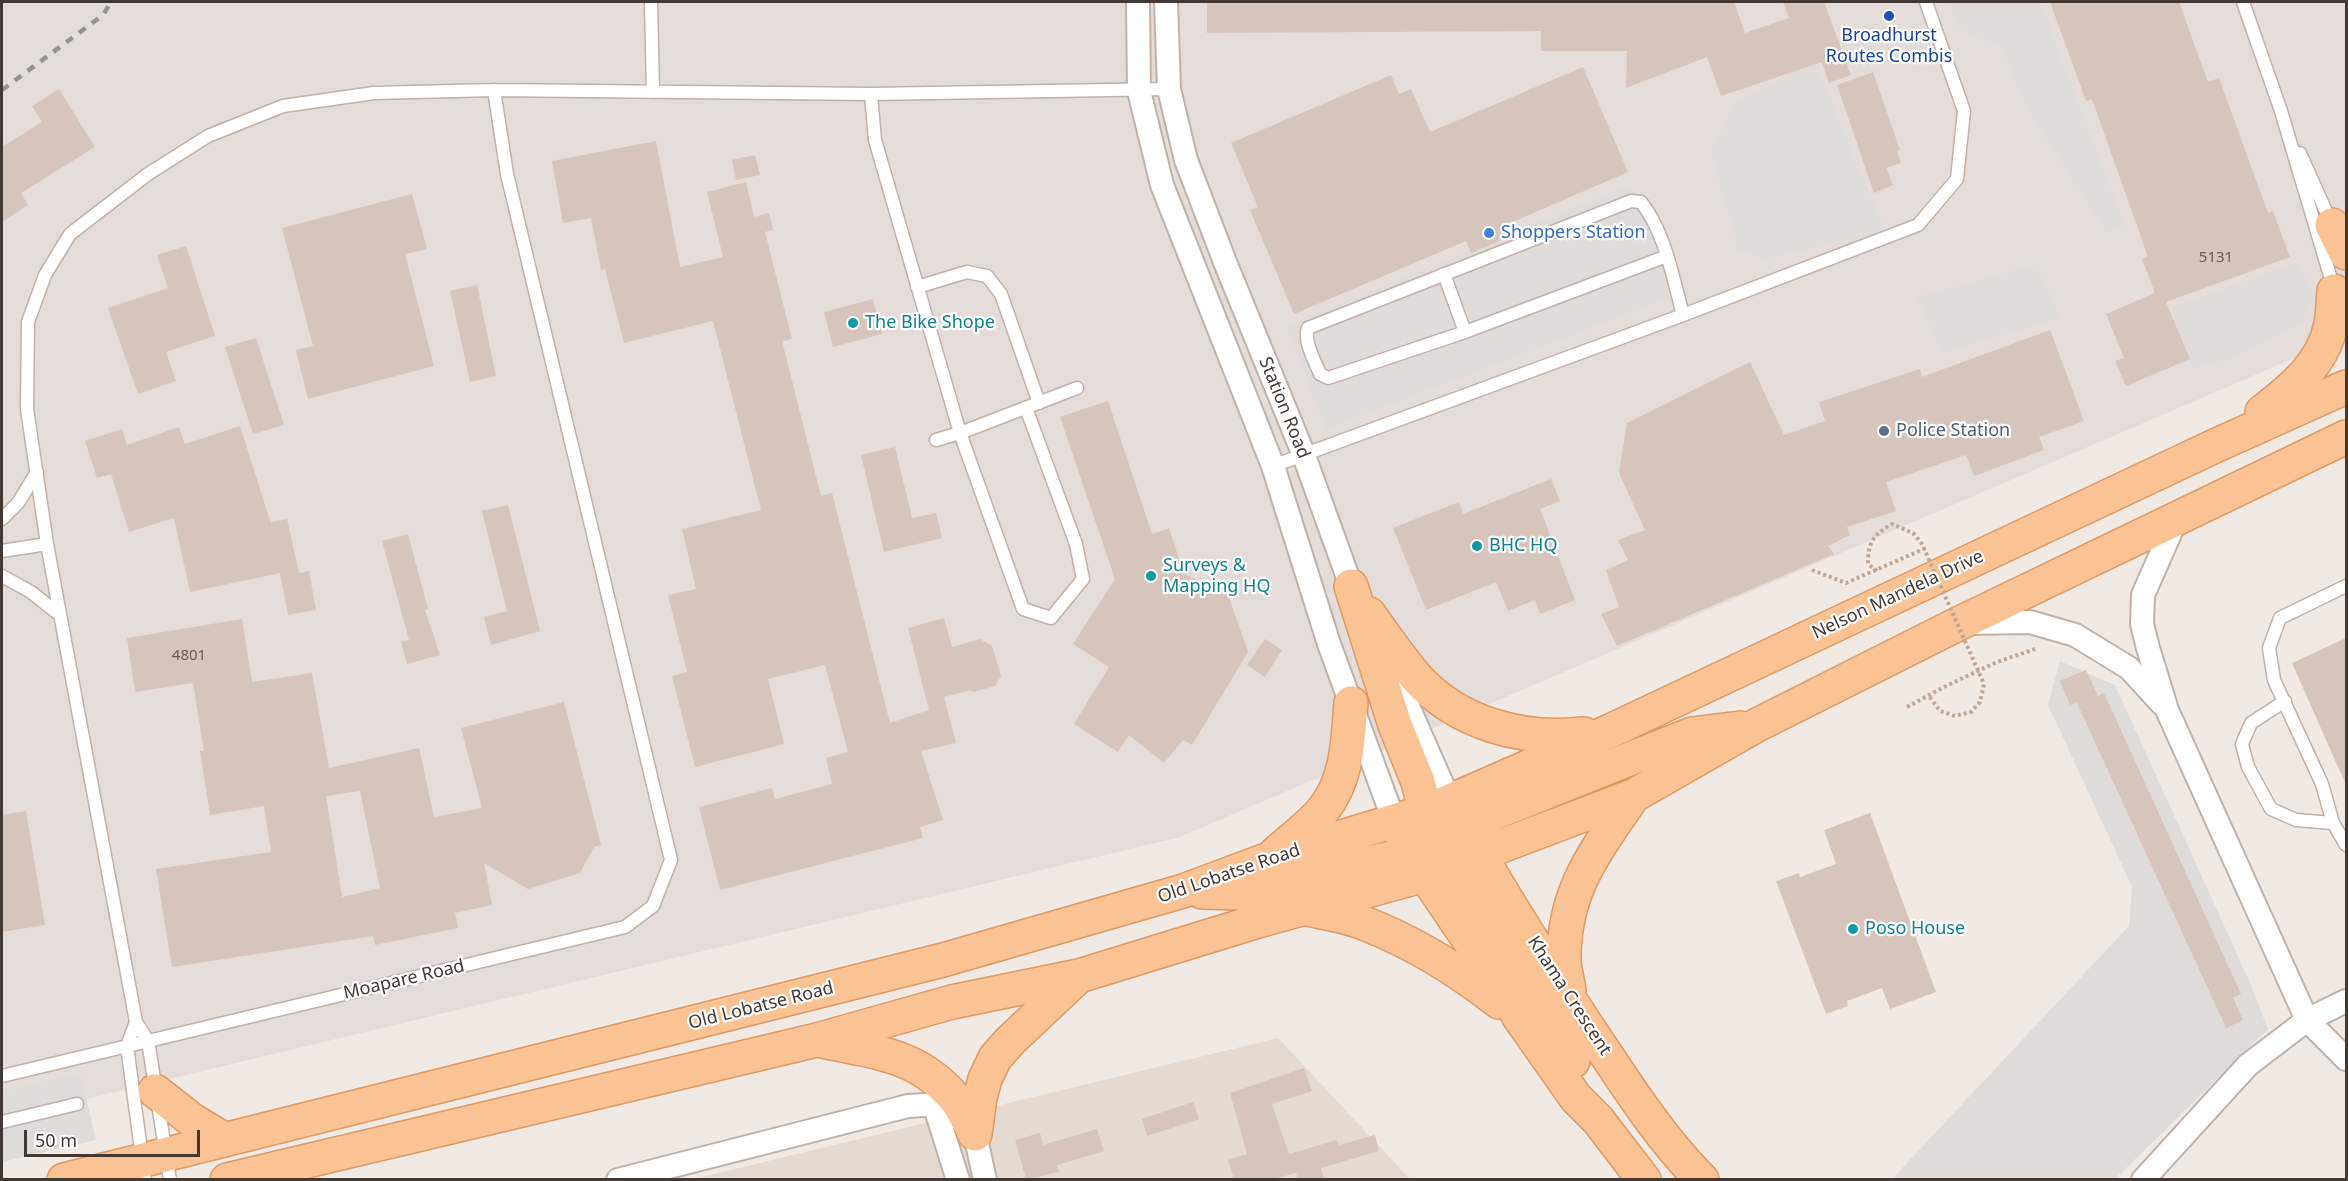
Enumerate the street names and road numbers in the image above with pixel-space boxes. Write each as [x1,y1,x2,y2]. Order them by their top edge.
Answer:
street label: Station Road [1254,354,1314,462]
street label: Nelson Mandela Drive [1809,546,1987,644]
street label: Old Lobatse Road [1155,840,1303,908]
street label: Khama Crescent [1522,932,1616,1060]
street label: Moapare Road [341,956,467,1004]
street label: Old Lobatse Road [686,977,836,1035]

